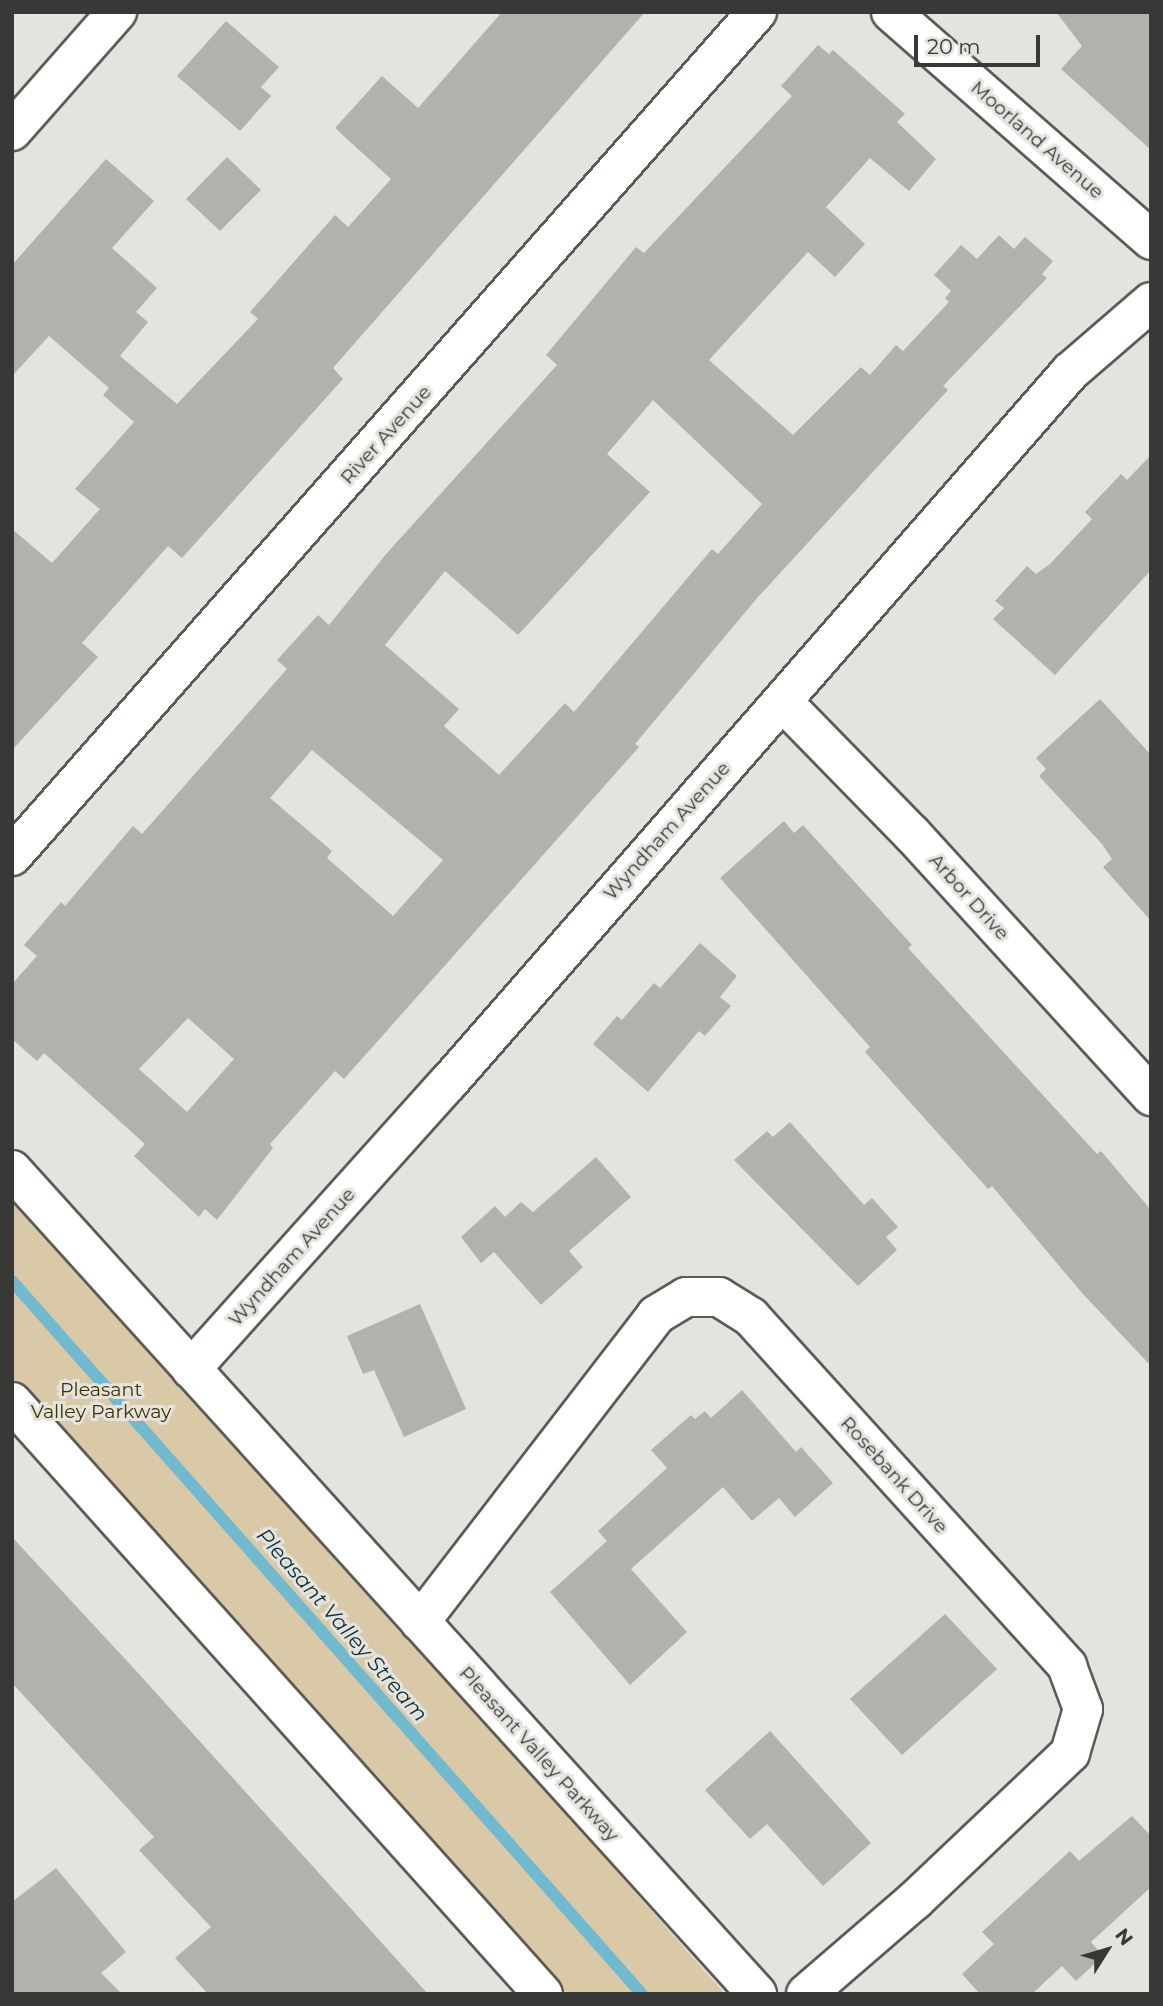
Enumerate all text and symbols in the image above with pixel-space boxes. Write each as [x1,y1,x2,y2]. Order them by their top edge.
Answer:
scale bar [918,21,1044,65]
text: 20 m [927,34,981,59]
street label: Moorland Avenue [966,76,1108,204]
street label: River Avenue [336,381,436,489]
street label: Wyndham Avenue [599,757,735,905]
street label: Arbor Drive [924,849,1014,945]
street label: Wyndham Avenue [224,1183,360,1331]
park label: Pleasant Valley Parkway [31,1379,171,1423]
street label: Rosebank Drive [836,1412,952,1538]
water label: Pleasant Valley Stream [251,1523,433,1727]
street label: Pleasant Valley Parkway [454,1662,624,1846]
north arrow [1072,1915,1142,1985]
text: N [1110,1924,1138,1950]

